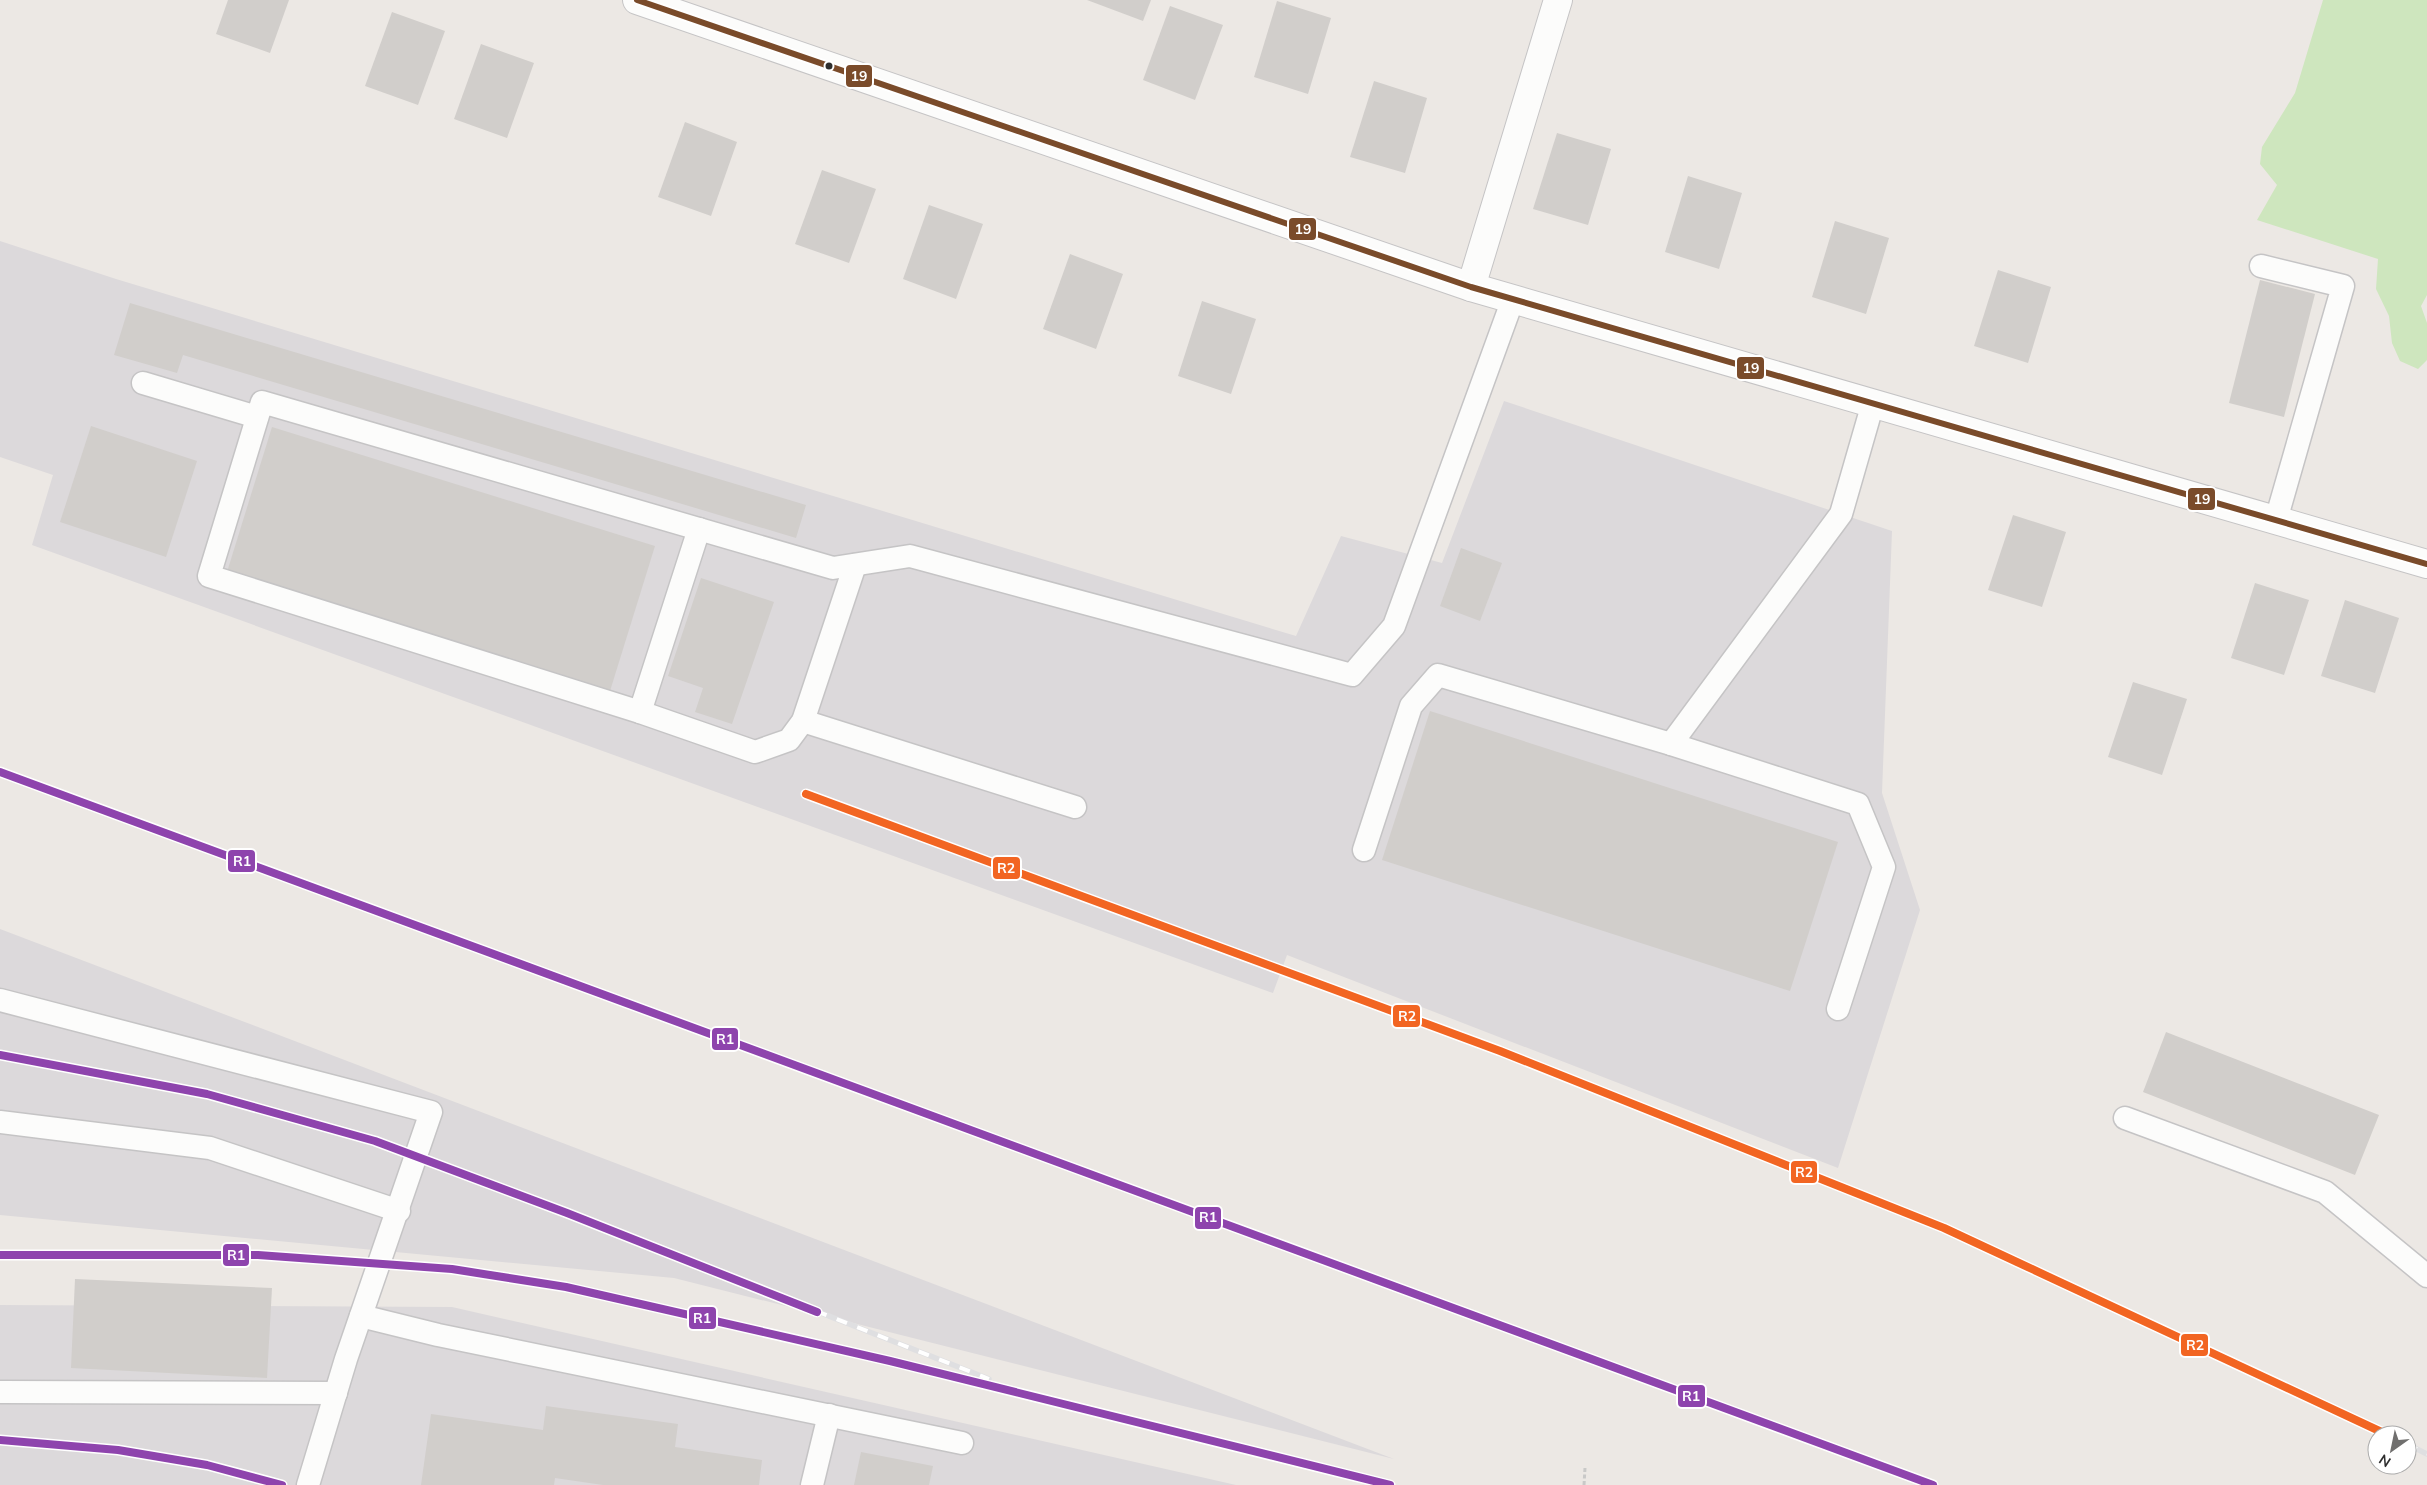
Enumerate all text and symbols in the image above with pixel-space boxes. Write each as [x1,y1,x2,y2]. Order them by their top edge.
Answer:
unlabelled marker [824,61,834,71]
line badge: 19 [845,64,873,88]
text: 19 [851,67,867,85]
line badge: 19 [1288,217,1317,241]
text: 19 [1295,220,1311,238]
line badge: 19 [1736,356,1765,380]
text: 19 [1743,359,1759,377]
line badge: 19 [2187,487,2216,511]
text: 19 [2194,490,2210,508]
line badge: R1 [227,849,256,873]
text: R1 [233,852,251,870]
line badge: R2 [992,856,1021,880]
text: R2 [997,859,1015,877]
line badge: R2 [1392,1004,1421,1028]
text: R2 [1398,1007,1416,1025]
line badge: R1 [711,1027,739,1051]
text: R1 [716,1030,734,1048]
line badge: R2 [1790,1160,1818,1184]
text: R2 [1795,1163,1813,1181]
line badge: R1 [1194,1206,1222,1230]
text: R1 [1199,1208,1217,1226]
line badge: R1 [222,1243,250,1267]
text: R1 [227,1246,245,1264]
line badge: R1 [688,1306,717,1330]
text: R1 [693,1309,711,1327]
line badge: R2 [2180,1333,2209,1357]
text: R2 [2186,1336,2204,1354]
line badge: R1 [1677,1384,1706,1408]
text: R1 [1682,1387,1700,1405]
north arrow [2367,1425,2417,1475]
text: N [2376,1450,2394,1471]

